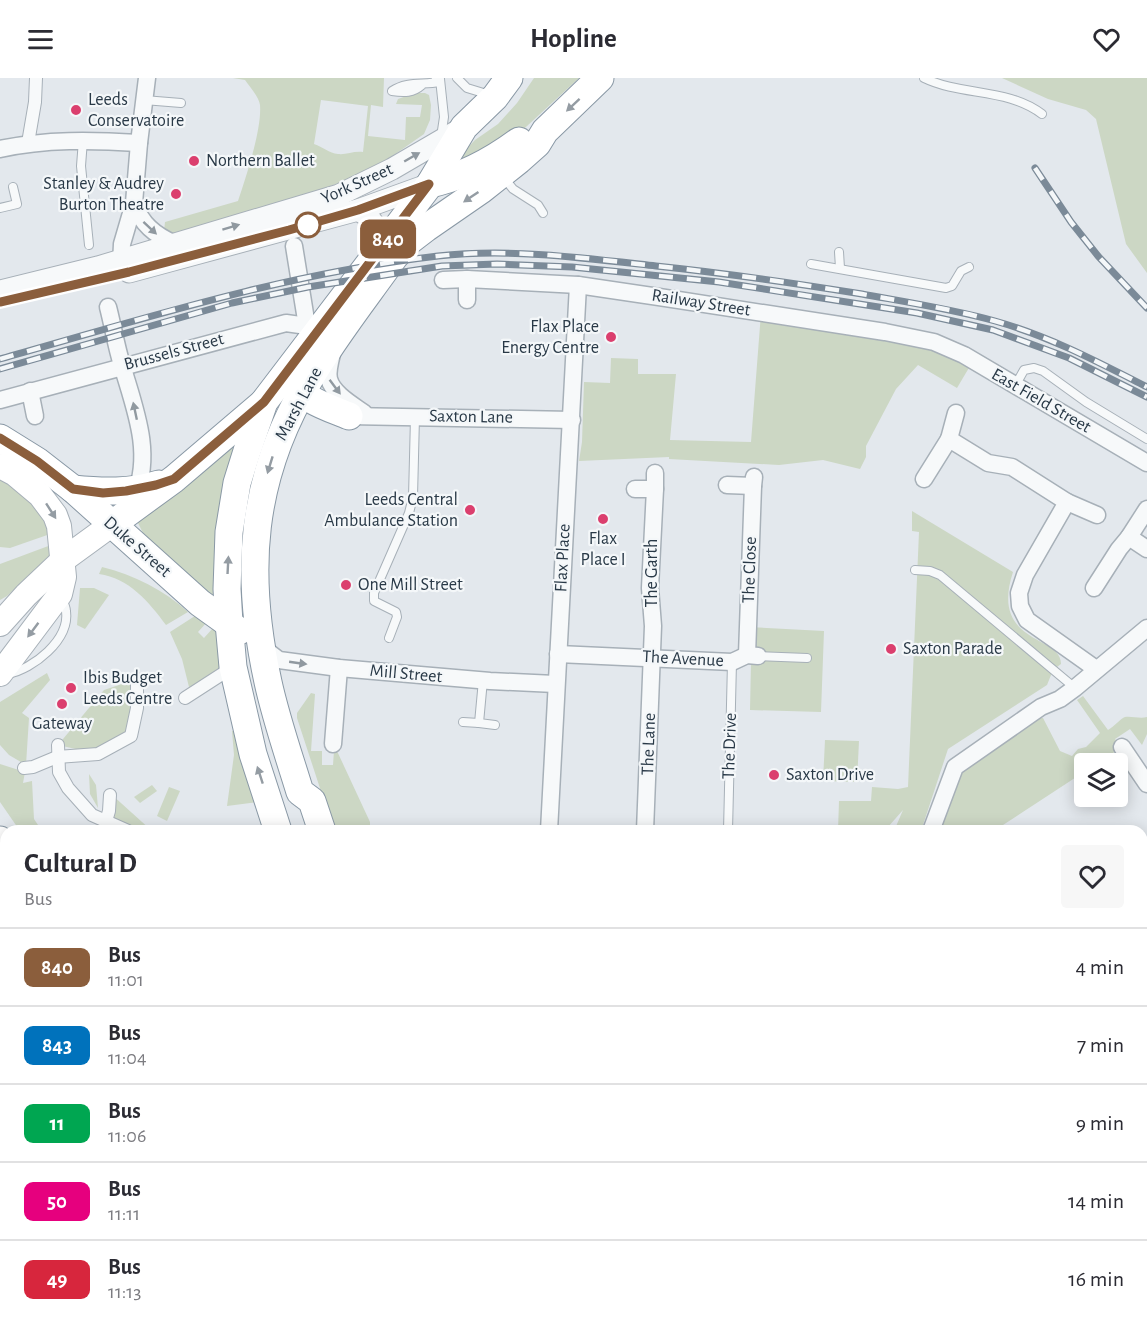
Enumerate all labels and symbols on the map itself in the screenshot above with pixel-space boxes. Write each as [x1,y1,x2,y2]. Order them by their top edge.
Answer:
place label: Leeds Conservatoire [88,91,184,130]
one-way arrow [565,98,580,112]
marker: Leeds Conservatoire [69,103,83,117]
place label: Northern Ballet [206,152,315,170]
one-way arrow [404,152,420,163]
marker: Northern Ballet [187,154,201,168]
street label: York Street [318,160,396,208]
place label: Stanley & Audrey Burton Theatre [43,175,164,214]
marker: Stanley & Audrey Burton Theatre [169,187,183,201]
one-way arrow [462,192,479,203]
unlabelled marker [295,212,321,238]
line badge: 840 [354,220,422,258]
one-way arrow [142,221,157,234]
one-way arrow [222,222,240,231]
street label: Railway Street [650,286,752,320]
place label: Flax Place Energy Centre [501,318,599,357]
street label: Brussels Street [122,330,226,374]
marker: Flax Place Energy Centre [604,330,618,344]
street label: Marsh Lane [272,364,326,444]
street label: East Field Street [988,365,1094,437]
one-way arrow [329,379,342,395]
one-way arrow [130,402,139,421]
street label: Saxton Lane [429,407,513,427]
one-way arrow [265,456,274,474]
place label: Leeds Central Ambulance Station [324,491,458,530]
one-way arrow [45,502,57,518]
marker: Leeds Central Ambulance Station [463,503,477,517]
marker: Flax Place I [596,512,610,526]
street label: Duke Street [100,513,174,581]
street label: Flax Place [552,523,574,593]
place label: Flax Place I [580,530,626,569]
street label: The Close [740,536,760,604]
street label: The Garth [643,539,661,607]
one-way arrow [223,555,232,574]
place label: One Mill Street [358,576,463,594]
marker: One Mill Street [339,578,353,592]
one-way arrow [27,622,39,638]
place label: Saxton Parade [903,640,1002,658]
marker: Saxton Parade [884,642,898,656]
street label: The Avenue [642,648,724,670]
one-way arrow [289,658,308,667]
street label: Mill Street [369,662,443,686]
place label: Ibis Budget Leeds Centre [83,669,172,708]
marker: Ibis Budget Leeds Centre [64,681,78,695]
marker: Gateway [55,697,69,711]
street label: The Lane [639,712,659,776]
street label: The Drive [720,712,740,780]
place label: Gateway [32,715,92,733]
one-way arrow [255,766,264,784]
place label: Saxton Drive [786,766,874,784]
marker: Saxton Drive [767,768,781,782]

